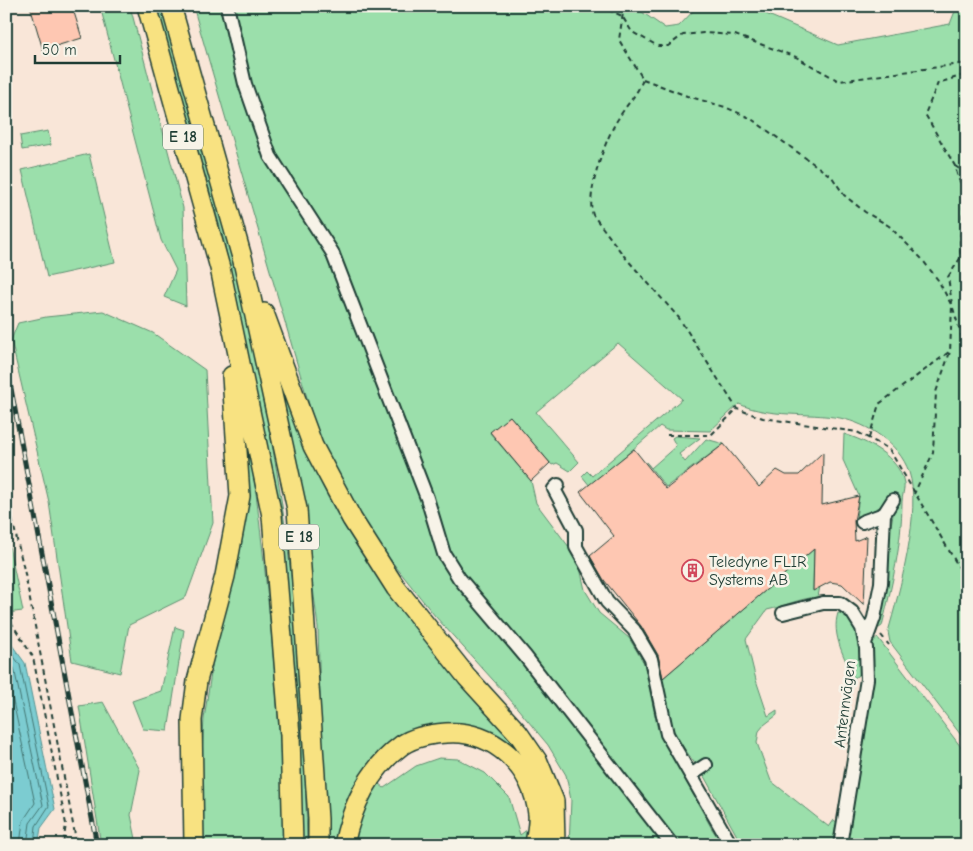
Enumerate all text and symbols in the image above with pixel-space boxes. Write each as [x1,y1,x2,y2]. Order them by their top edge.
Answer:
scale bar [35,32,120,64]
text: 50 m [42,41,77,59]
road number: E 18 [163,124,203,150]
road number: E 18 [279,524,319,550]
place label: Teledyne FLIR Systems AB [709,553,807,589]
building icon: Teledyne FLIR Systems AB [681,558,705,582]
street label: Antennvägen [831,659,859,749]

